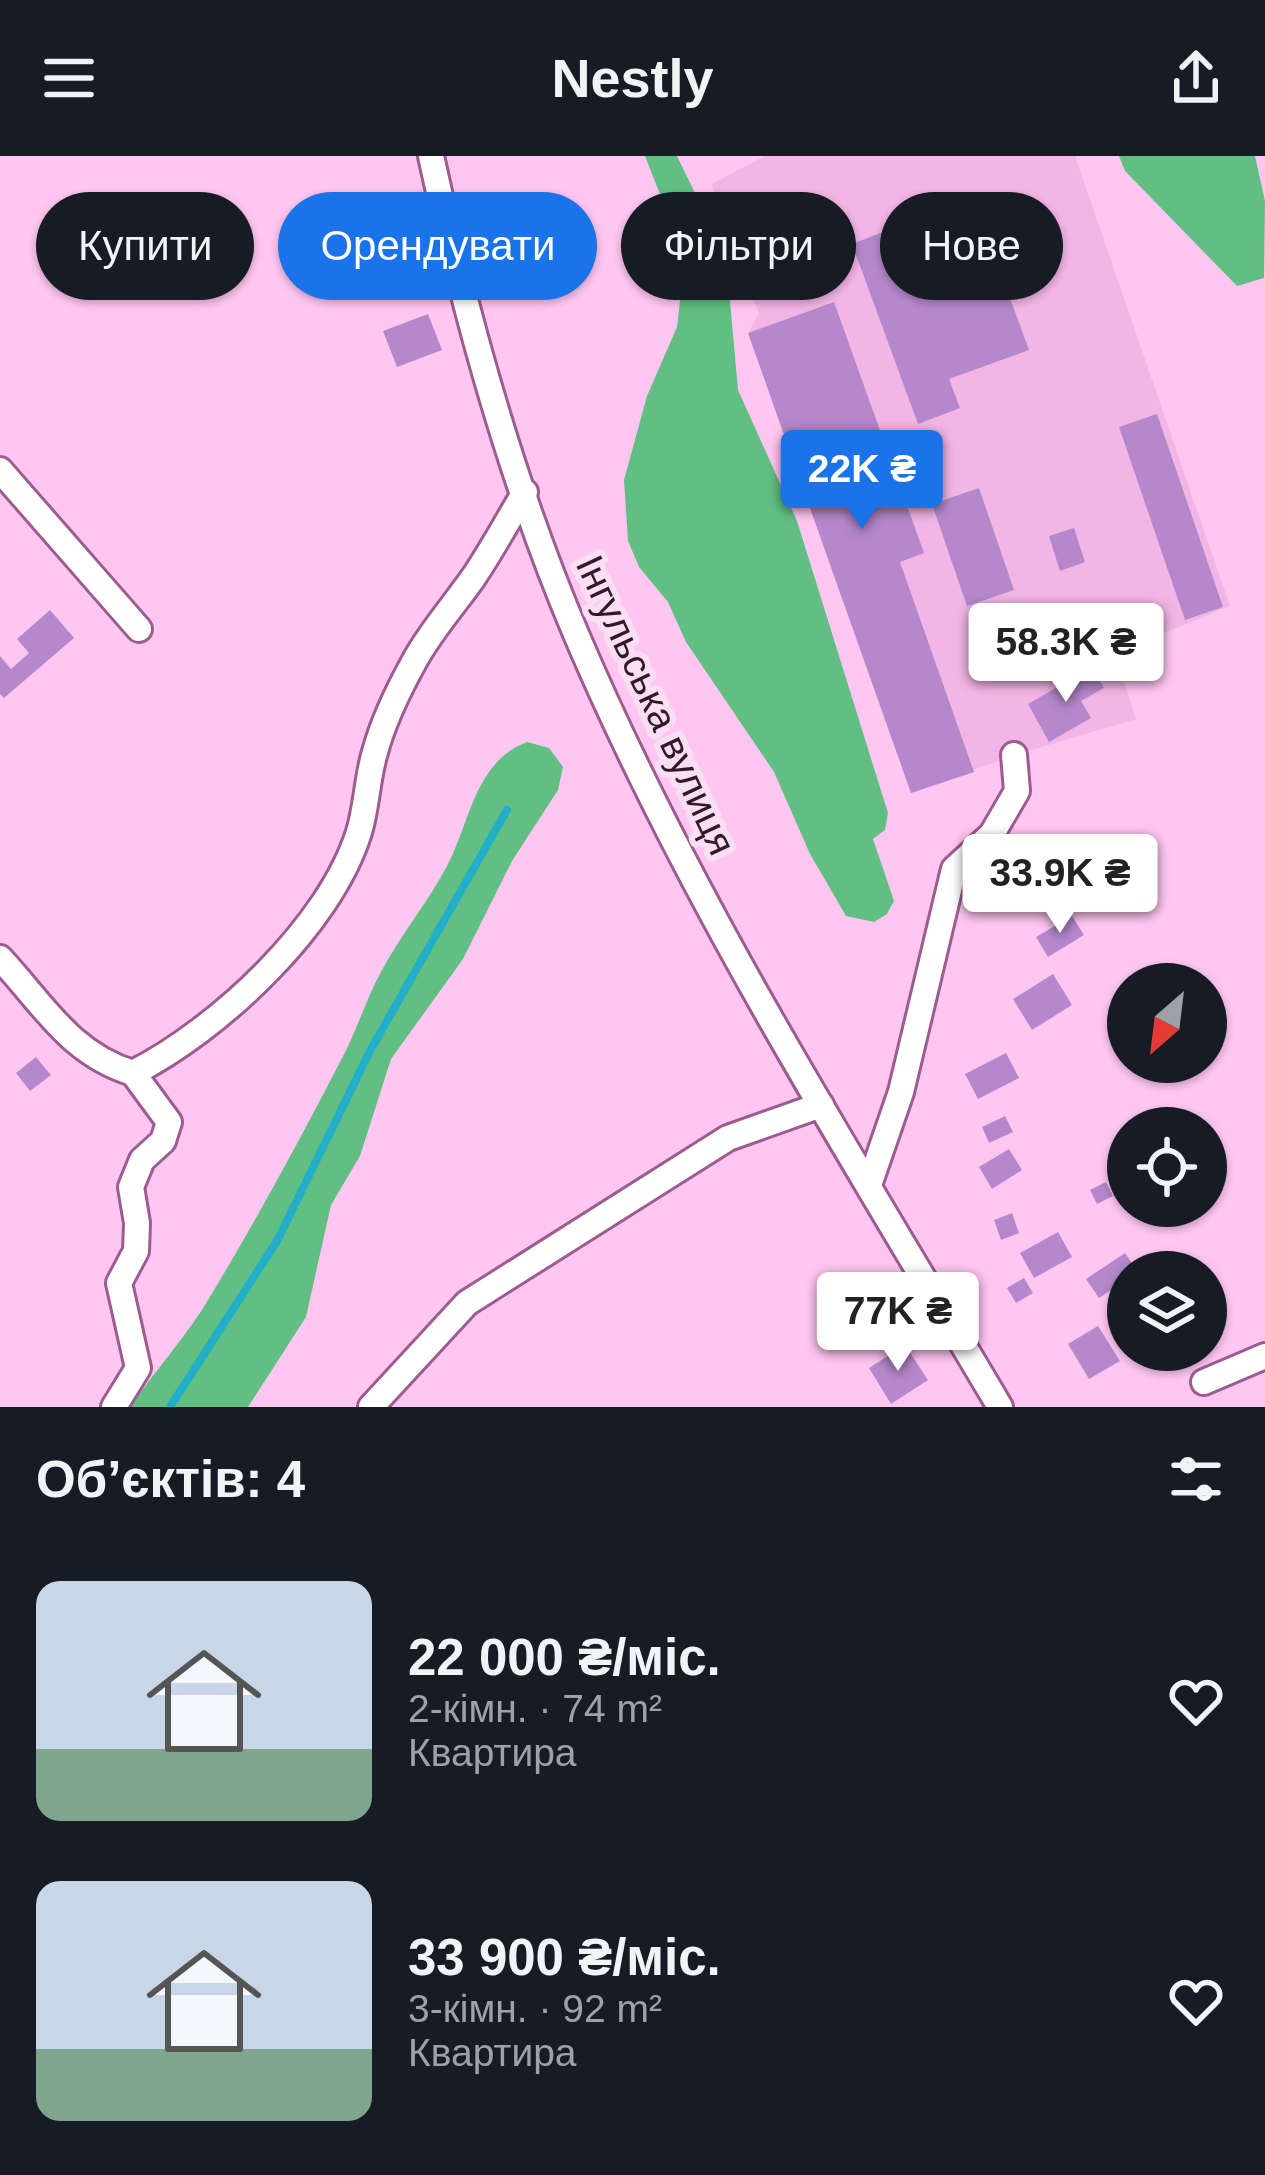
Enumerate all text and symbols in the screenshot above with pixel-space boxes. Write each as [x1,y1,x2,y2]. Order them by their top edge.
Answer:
icon: menu [36,45,102,111]
icon: share [1163,45,1229,111]
text: Nestly [551,48,714,108]
chip: Купити [36,192,254,300]
chip: Орендувати [278,192,597,300]
chip: Фільтри [621,192,856,300]
chip: Нове [880,192,1063,300]
pin: 22K ₴ [778,430,946,532]
text: 22K ₴ [808,447,916,490]
street label: Інгульська вулиця [568,549,744,861]
pin: 58.3K ₴ [955,603,1177,705]
text: 58.3K ₴ [996,620,1136,663]
pin: 33.9K ₴ [949,834,1171,936]
text: 33.9K ₴ [990,851,1130,894]
north arrow [1107,963,1227,1083]
map controls [1107,963,1227,1371]
button: locate [1107,1107,1227,1227]
button: layers [1107,1251,1227,1371]
pin: 77K ₴ [814,1272,982,1374]
text: 77K ₴ [844,1289,952,1332]
icon: filters [1163,1446,1229,1512]
text: Об’єктів: 4 [36,1451,305,1508]
icon: home [132,1629,276,1773]
text: 22 000 ₴/міс. [408,1629,721,1686]
icon: heart [1163,1668,1229,1734]
text: 2-кімн. · 74 m² [408,1687,662,1730]
text: Квартира [408,1731,577,1774]
icon: home [132,1929,276,2073]
text: 33 900 ₴/міс. [408,1929,721,1986]
icon: heart [1163,1968,1229,2034]
text: 3-кімн. · 92 m² [408,1987,662,2030]
text: Квартира [408,2031,577,2074]

